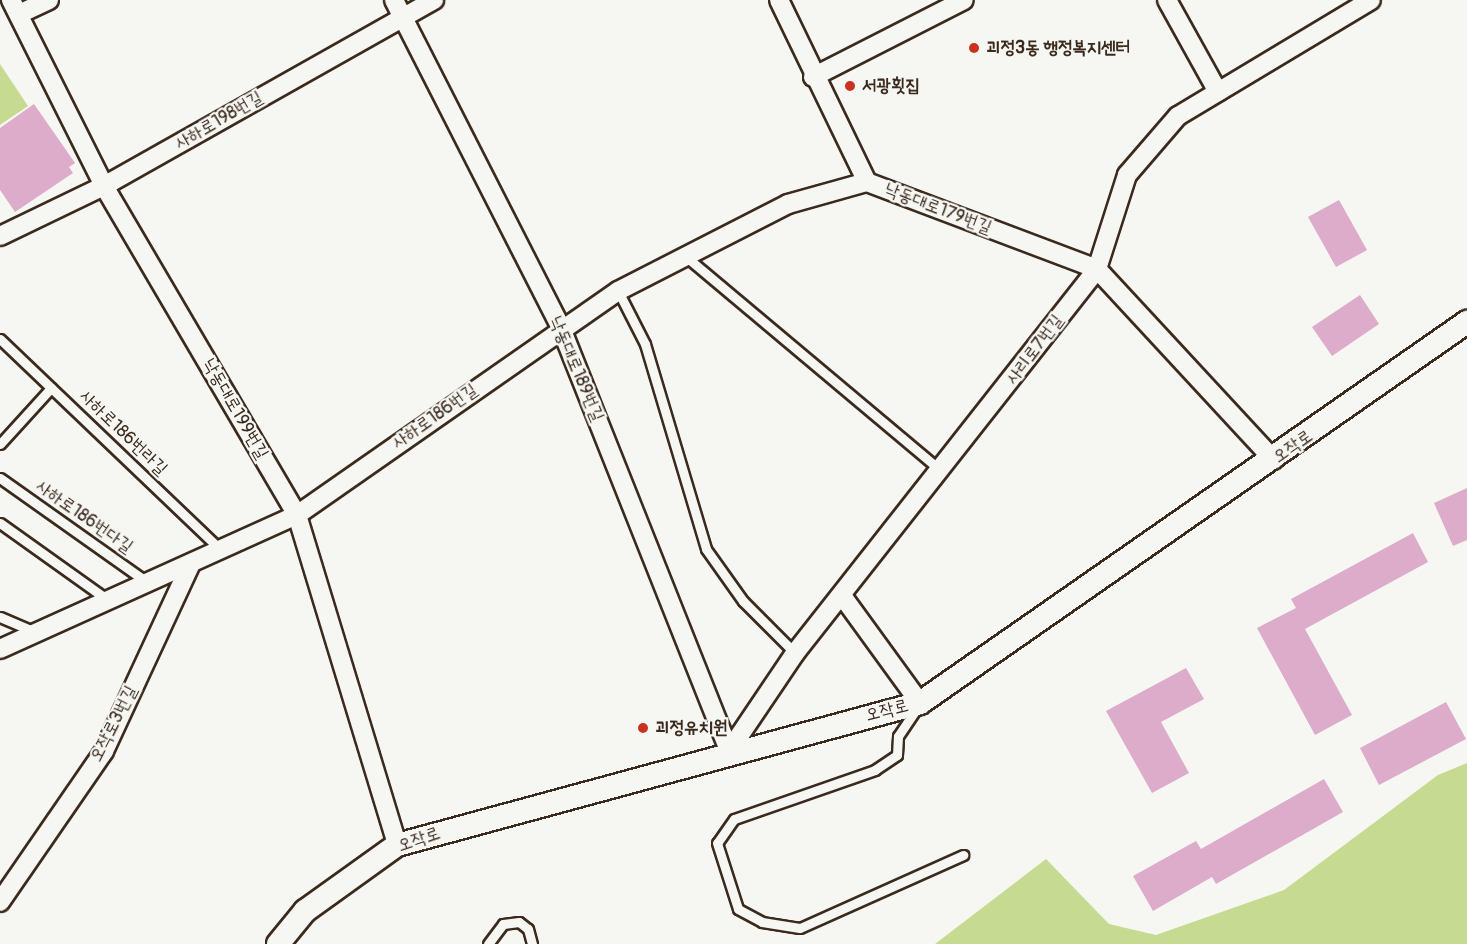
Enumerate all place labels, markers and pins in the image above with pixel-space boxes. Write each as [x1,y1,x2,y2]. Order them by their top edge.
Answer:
place label: 괴정3동 행정복지센터 [986,37,1130,59]
marker: 괴정3동 행정복지센터 [967,41,981,55]
place label: 서광횟집 [862,75,920,97]
marker: 서광횟집 [843,79,857,93]
place label: 괴정유치원 [655,717,727,739]
marker: 괴정유치원 [636,721,650,735]

